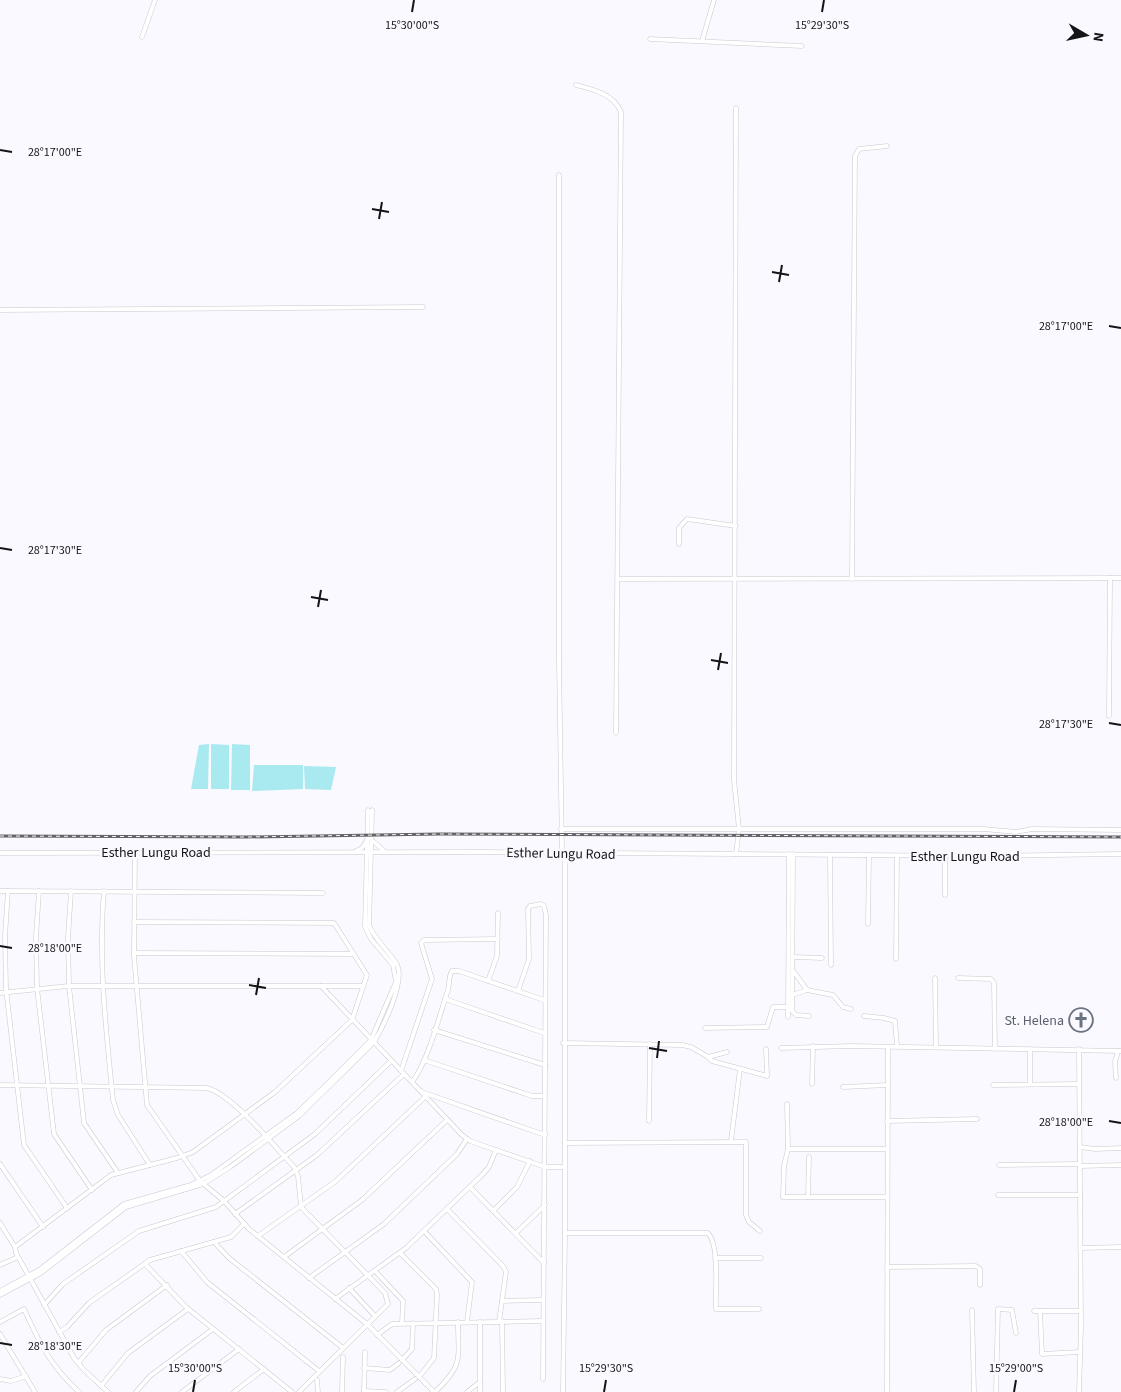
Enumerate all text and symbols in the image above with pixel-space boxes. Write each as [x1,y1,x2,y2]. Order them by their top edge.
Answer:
north arrow [1061,10,1111,60]
text: 15°30'00"S [385,17,439,34]
text: 15°29'30"S [795,17,849,34]
text: N [1087,31,1108,43]
text: 28°17'00"E [28,144,82,161]
text: 28°17'00"E [1039,318,1093,335]
text: 28°17'30"E [28,542,82,559]
text: 28°17'30"E [1039,716,1093,733]
street label: Esther Lungu Road [101,843,211,863]
street label: Esther Lungu Road [506,843,616,865]
street label: Esther Lungu Road [910,847,1020,867]
text: 28°18'00"E [28,940,82,957]
church icon: St. Helena [1068,1007,1094,1033]
place label: St. Helena [1004,1011,1064,1031]
text: 28°18'00"E [1039,1114,1093,1131]
text: 28°18'30"E [28,1338,82,1355]
text: 15°30'00"S [168,1360,222,1377]
text: 15°29'30"S [579,1360,633,1377]
text: 15°29'00"S [989,1360,1043,1377]

